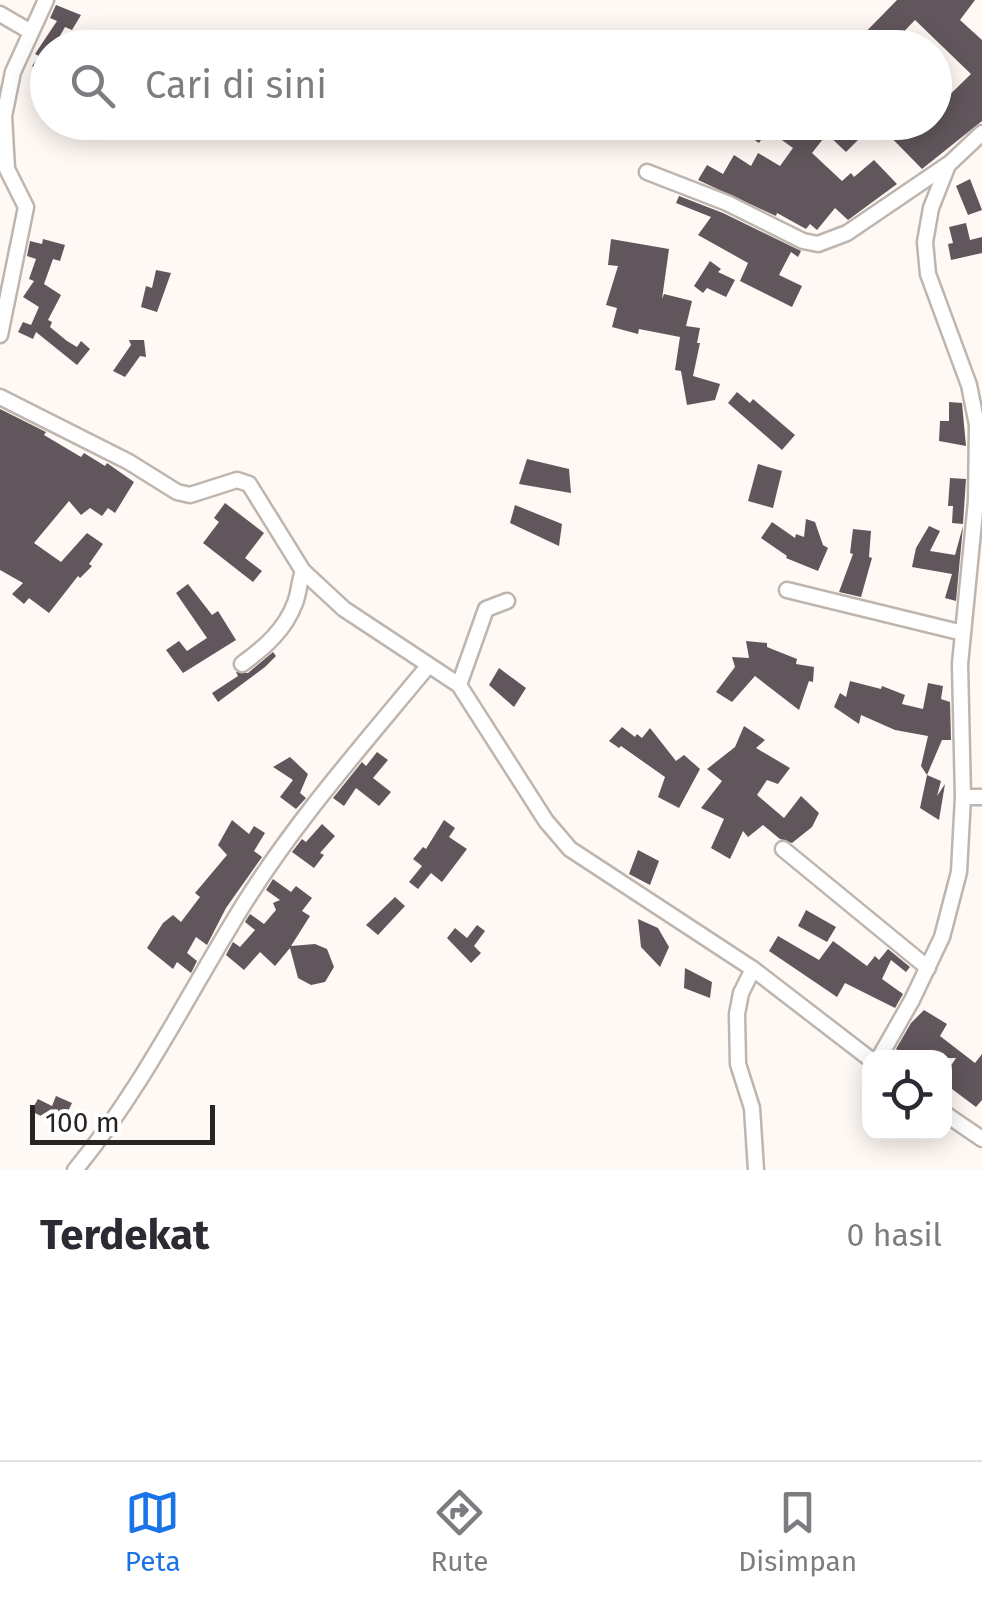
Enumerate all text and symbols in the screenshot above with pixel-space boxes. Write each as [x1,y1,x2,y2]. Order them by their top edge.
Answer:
search box [30,30,952,140]
icon: search [65,58,120,113]
text: Cari di sini [145,62,327,108]
map controls [862,1050,952,1140]
button: locate [862,1050,952,1140]
scale bar [30,1100,215,1144]
text: 100 m [45,1106,120,1139]
text: Terdekat [40,1210,209,1260]
text: 0 hasil [846,1216,942,1254]
tab: Peta [125,1485,181,1578]
tab: Rute [430,1485,489,1578]
tab: Disimpan [738,1485,857,1578]

